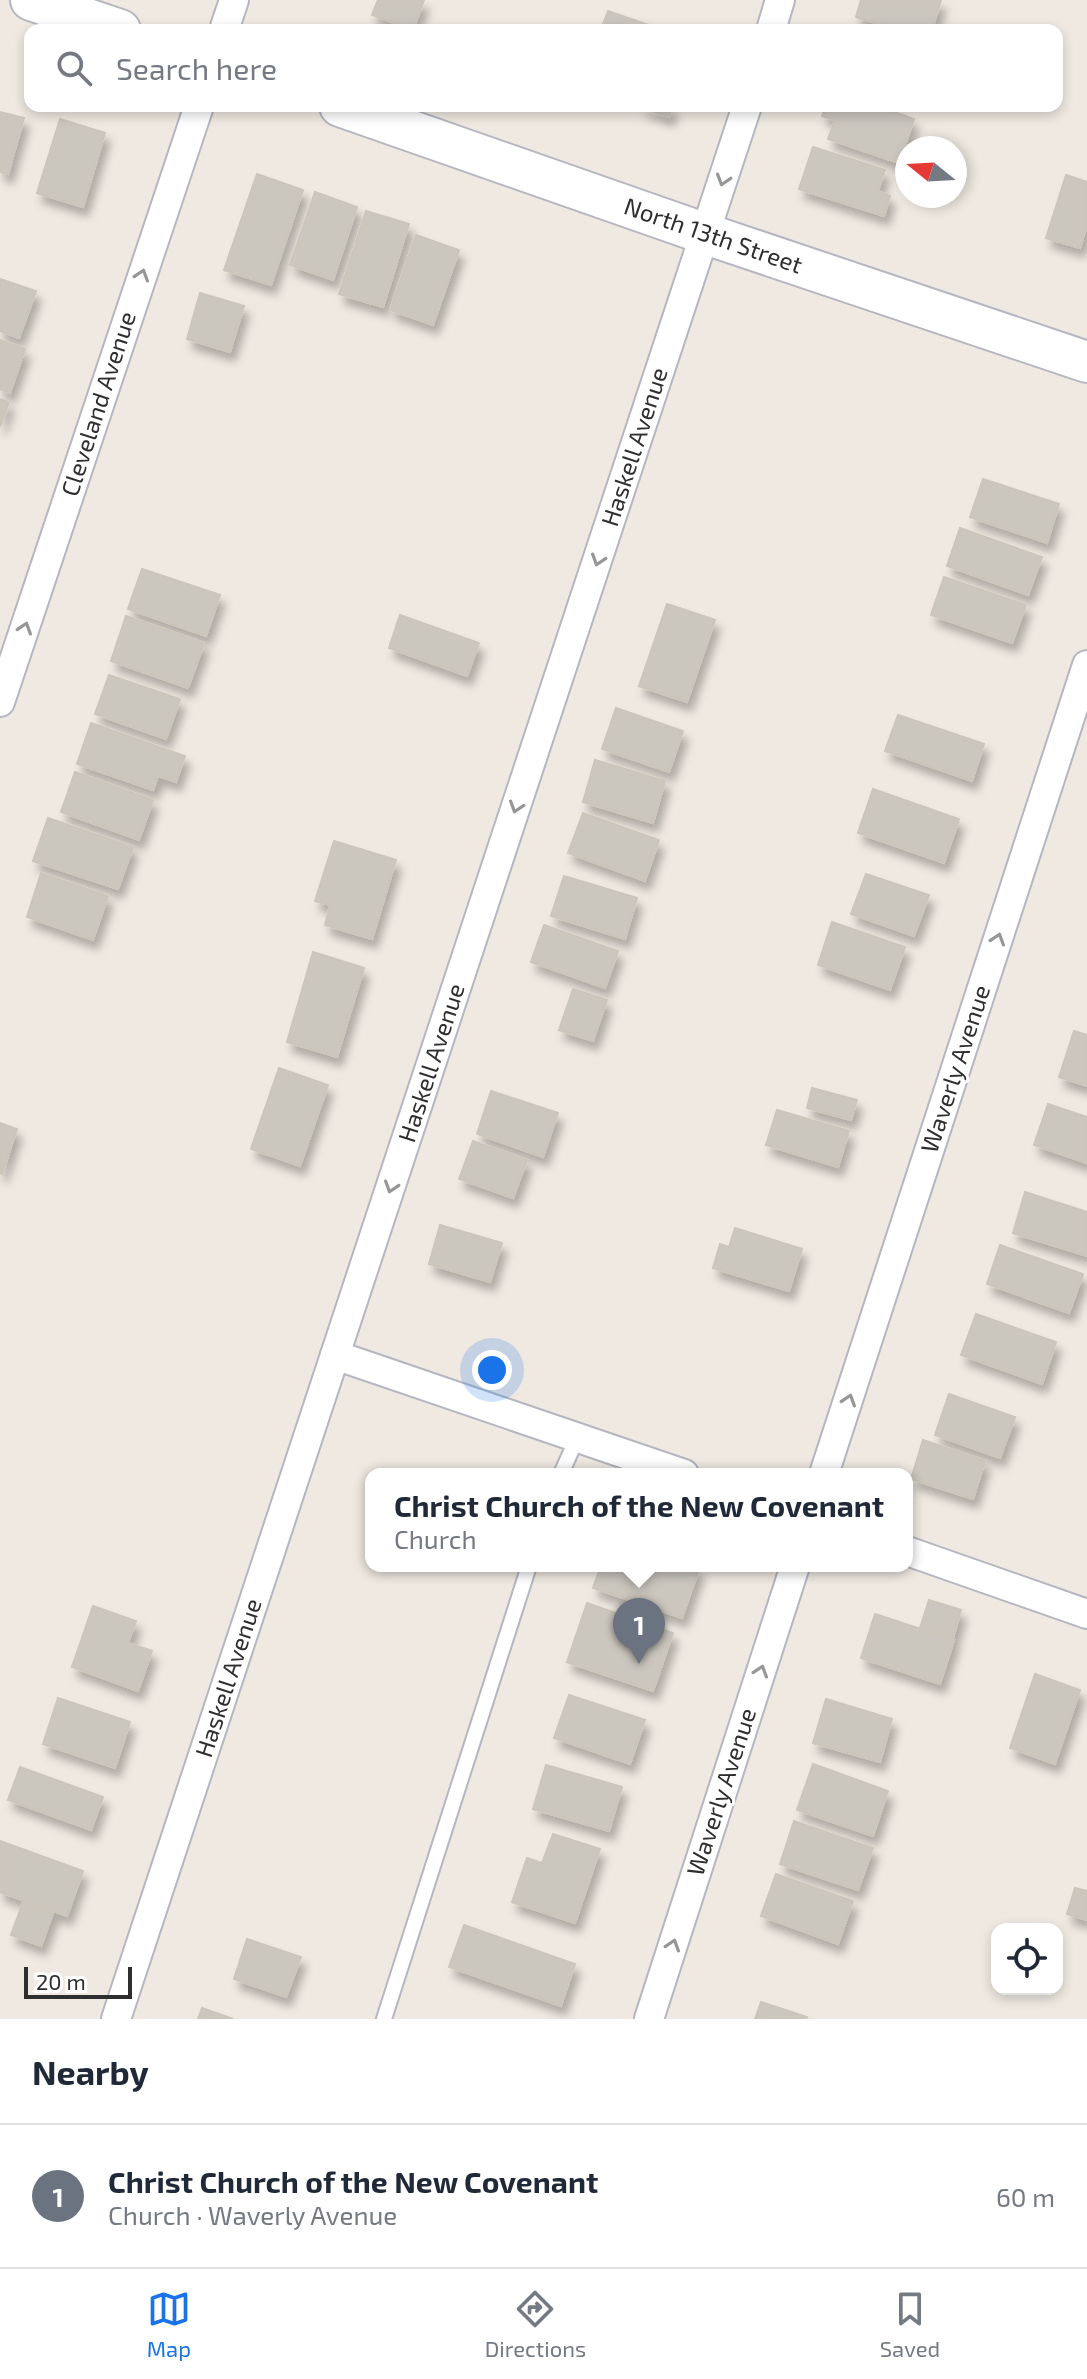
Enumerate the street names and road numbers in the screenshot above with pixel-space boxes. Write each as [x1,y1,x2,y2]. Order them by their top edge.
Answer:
street label: North 13th Street [621,190,806,279]
street label: Cleveland Avenue [54,308,141,499]
street label: Haskell Avenue [594,364,673,529]
street label: Haskell Avenue [391,980,470,1145]
street label: Waverly Avenue [914,981,995,1156]
street label: Haskell Avenue [188,1595,267,1760]
street label: Waverly Avenue [680,1704,761,1879]

